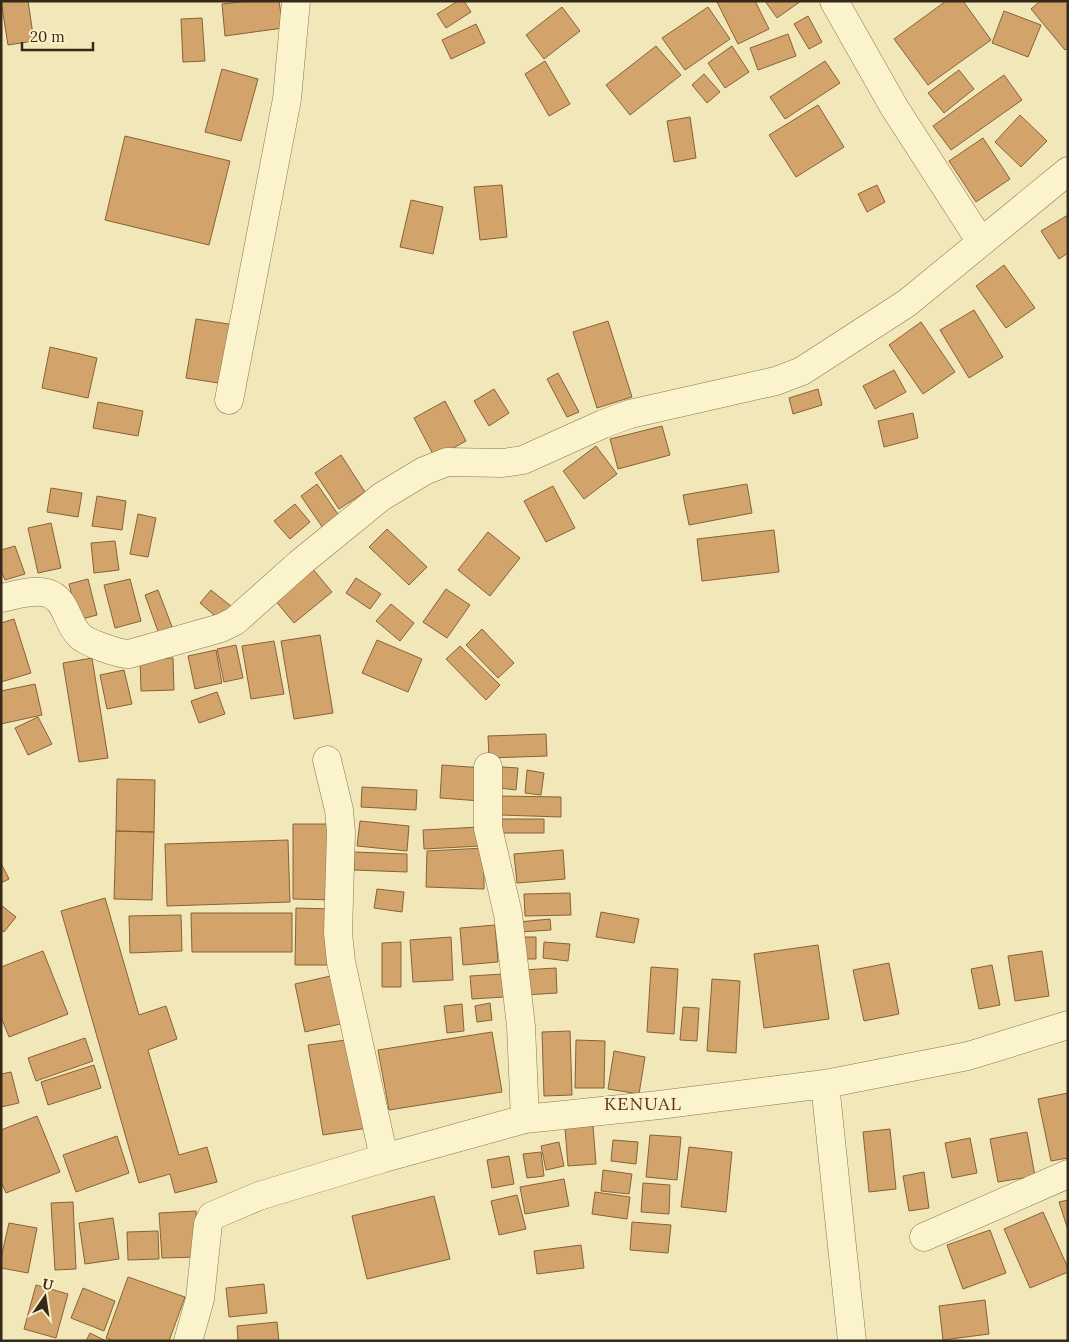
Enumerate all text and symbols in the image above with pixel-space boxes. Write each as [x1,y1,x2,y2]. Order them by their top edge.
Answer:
scale bar [22,20,94,52]
text: 20 m [30,27,65,46]
district label: KENUAL [604,1092,682,1115]
north arrow [20,1272,70,1322]
text: U [41,1274,55,1294]

